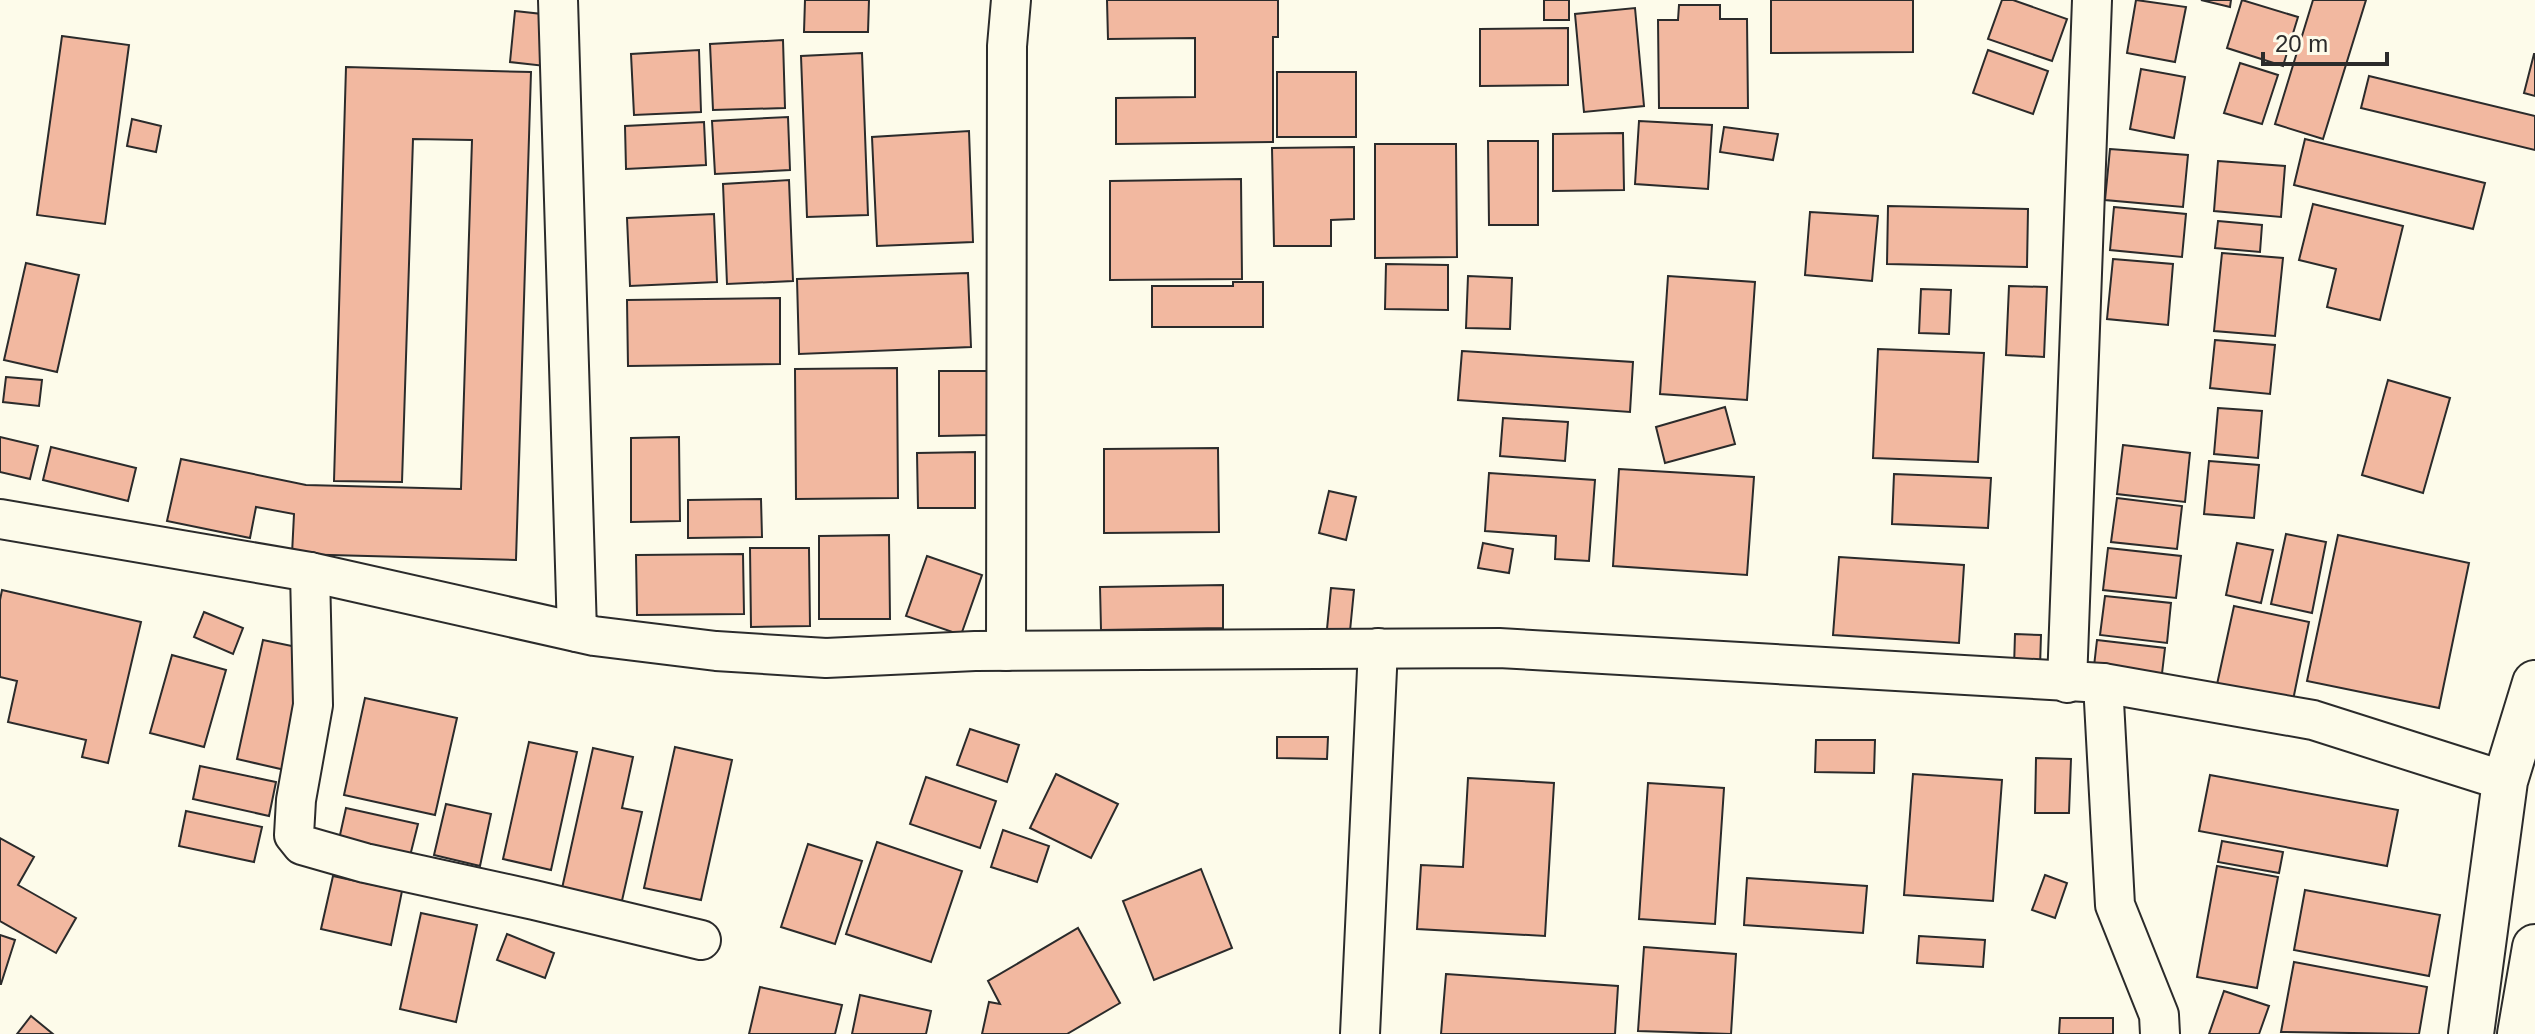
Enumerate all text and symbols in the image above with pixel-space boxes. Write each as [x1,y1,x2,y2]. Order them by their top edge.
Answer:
scale bar [2263,16,2387,66]
text: 20 m [2275,30,2328,57]

